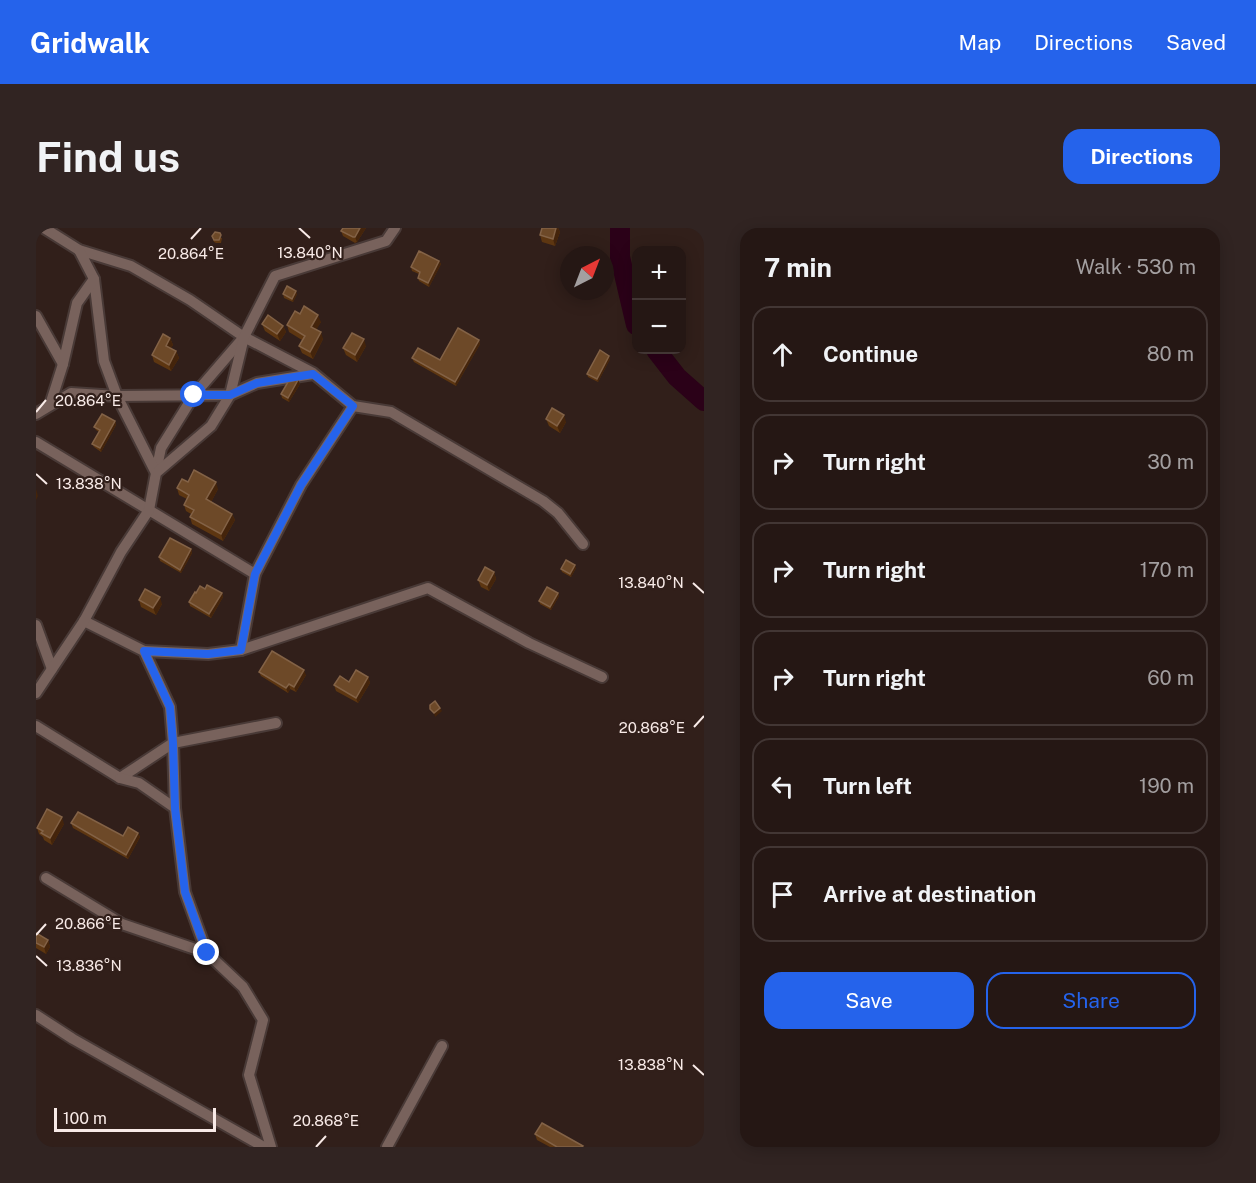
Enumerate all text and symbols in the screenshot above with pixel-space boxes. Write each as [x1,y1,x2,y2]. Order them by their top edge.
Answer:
text: Gridwalk [30,26,150,59]
text: Map [959,30,1001,55]
text: Directions [1034,30,1133,55]
text: Saved [1166,30,1226,55]
button: Directions [1063,129,1220,184]
text: Find us [36,132,180,181]
text: 13.840°N [277,244,343,261]
text: 20.864°E [158,245,224,262]
north arrow [560,246,614,300]
map controls [632,246,686,354]
button: + [632,246,686,300]
text: 7 min [764,252,832,283]
text: Walk · 530 m [1076,255,1196,279]
button: − [632,300,686,354]
icon: ahead [766,338,799,371]
text: Continue [823,341,918,367]
text: 80 m [1147,342,1194,366]
route start [180,381,206,407]
text: 20.864°E [55,392,121,409]
icon: right [766,446,799,479]
text: Turn right [823,449,926,475]
text: 30 m [1147,450,1194,474]
text: 13.838°N [56,475,122,492]
icon: right [766,554,799,587]
text: Turn right [823,557,926,583]
text: 170 m [1140,558,1194,582]
text: 13.840°N [618,574,684,591]
icon: right [766,662,799,695]
text: Turn right [823,665,926,691]
text: 60 m [1147,666,1194,690]
text: 20.868°E [619,719,685,736]
icon: left [766,770,799,803]
text: Turn left [823,773,912,799]
text: 190 m [1139,774,1194,798]
icon: arrive [766,878,799,911]
text: Arrive at destination [823,881,1036,907]
text: 20.866°E [55,915,121,932]
route end [193,939,219,965]
text: 13.836°N [56,957,122,974]
button: Save [764,972,974,1029]
button: Share [986,972,1196,1029]
text: 13.838°N [618,1056,684,1073]
scale bar [54,1105,216,1132]
text: 100 m [63,1109,107,1128]
text: 20.868°E [293,1112,359,1129]

